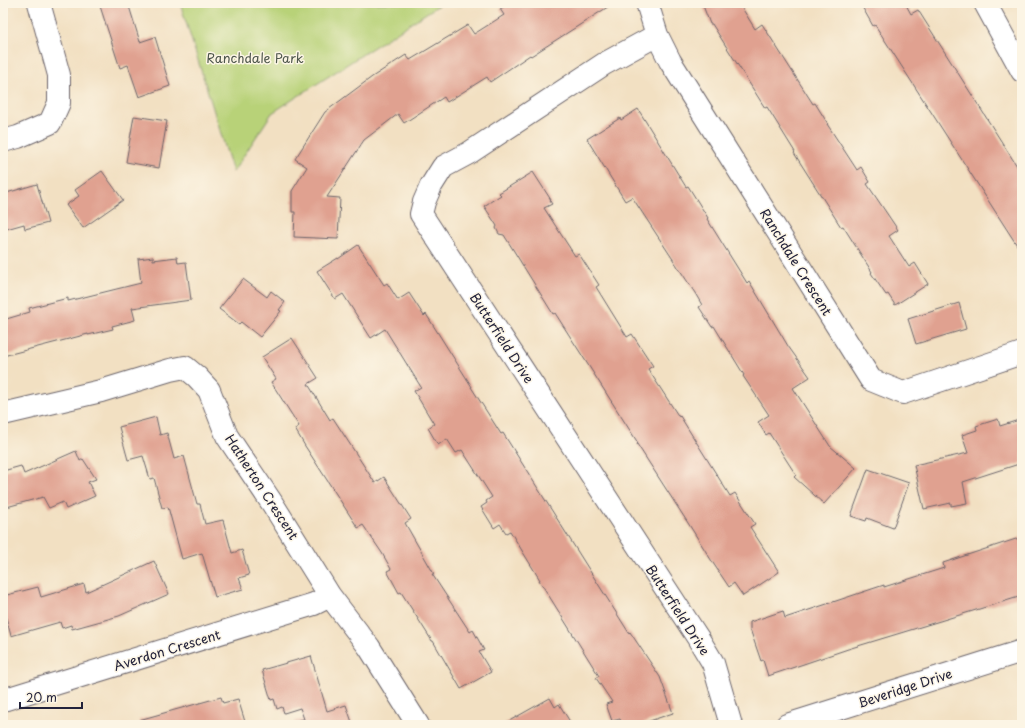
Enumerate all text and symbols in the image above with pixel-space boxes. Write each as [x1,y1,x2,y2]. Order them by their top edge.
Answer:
park label: Ranchdale Park [206,48,304,67]
street label: Ranchdale Crescent [756,205,837,319]
street label: Butterfield Drive [466,289,539,387]
street label: Hatherton Crescent [221,430,304,543]
street label: Butterfield Drive [642,561,715,659]
street label: Averdon Crescent [111,624,223,675]
street label: Beveridge Drive [855,663,954,712]
scale bar [20,684,82,710]
text: 20 m [26,688,57,706]

